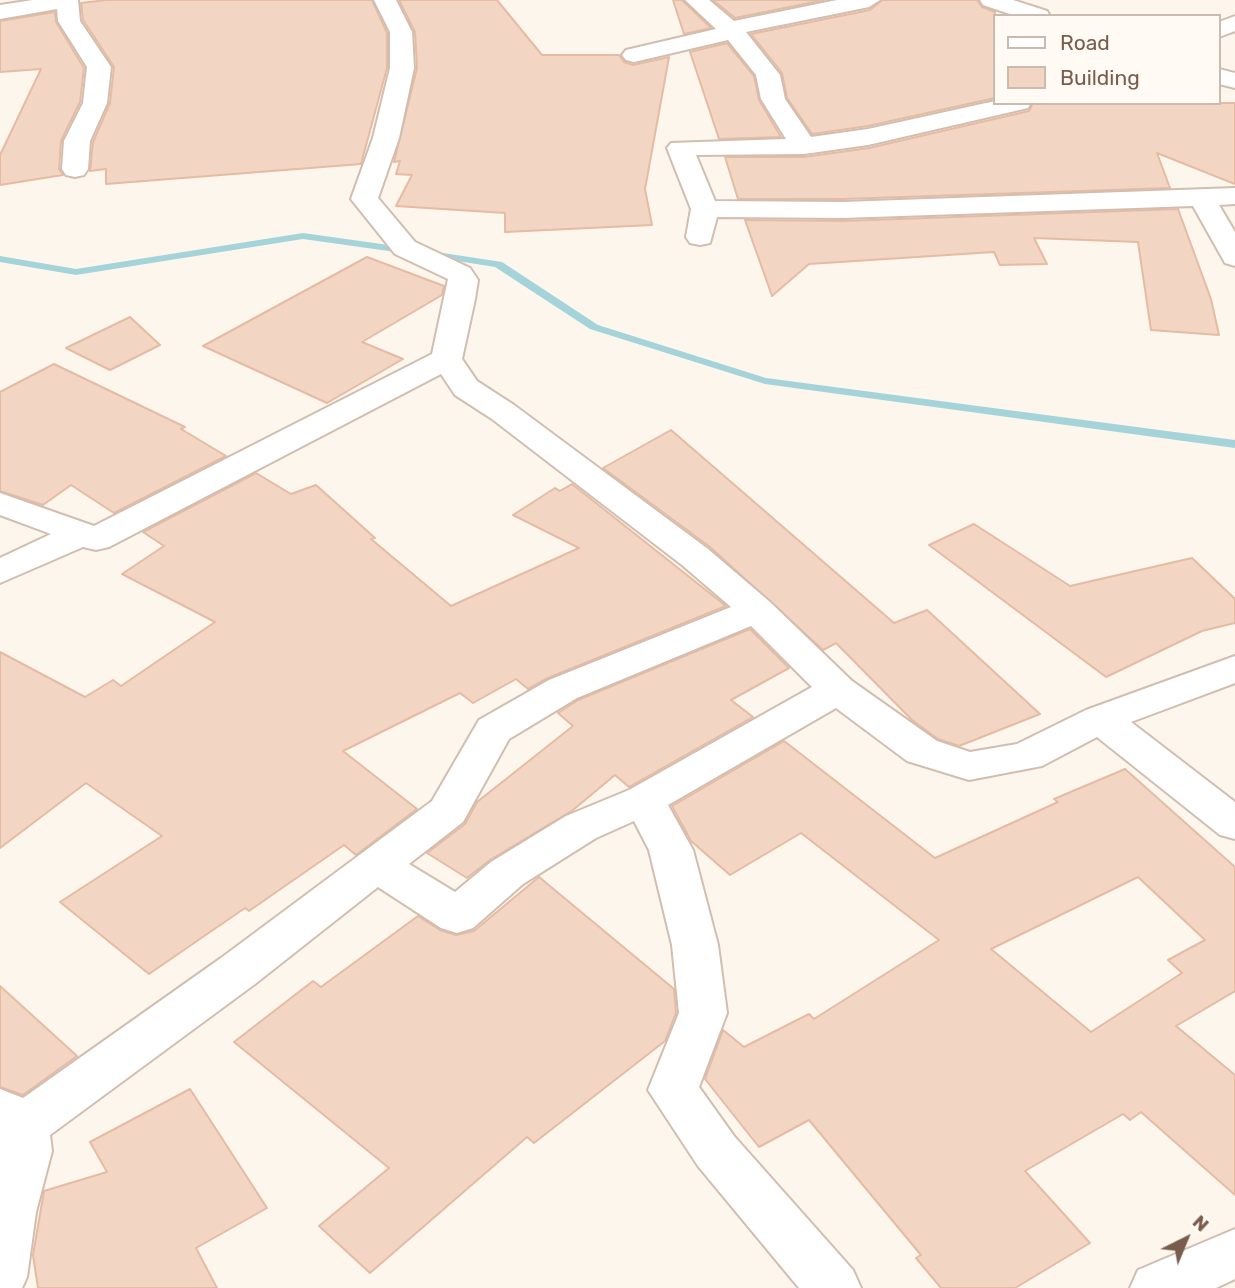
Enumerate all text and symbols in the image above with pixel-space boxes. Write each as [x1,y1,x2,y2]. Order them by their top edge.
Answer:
legend [993,14,1221,105]
text: Road [1060,30,1110,55]
text: Building [1060,65,1140,90]
north arrow [1151,1204,1221,1274]
text: N [1188,1210,1213,1236]

